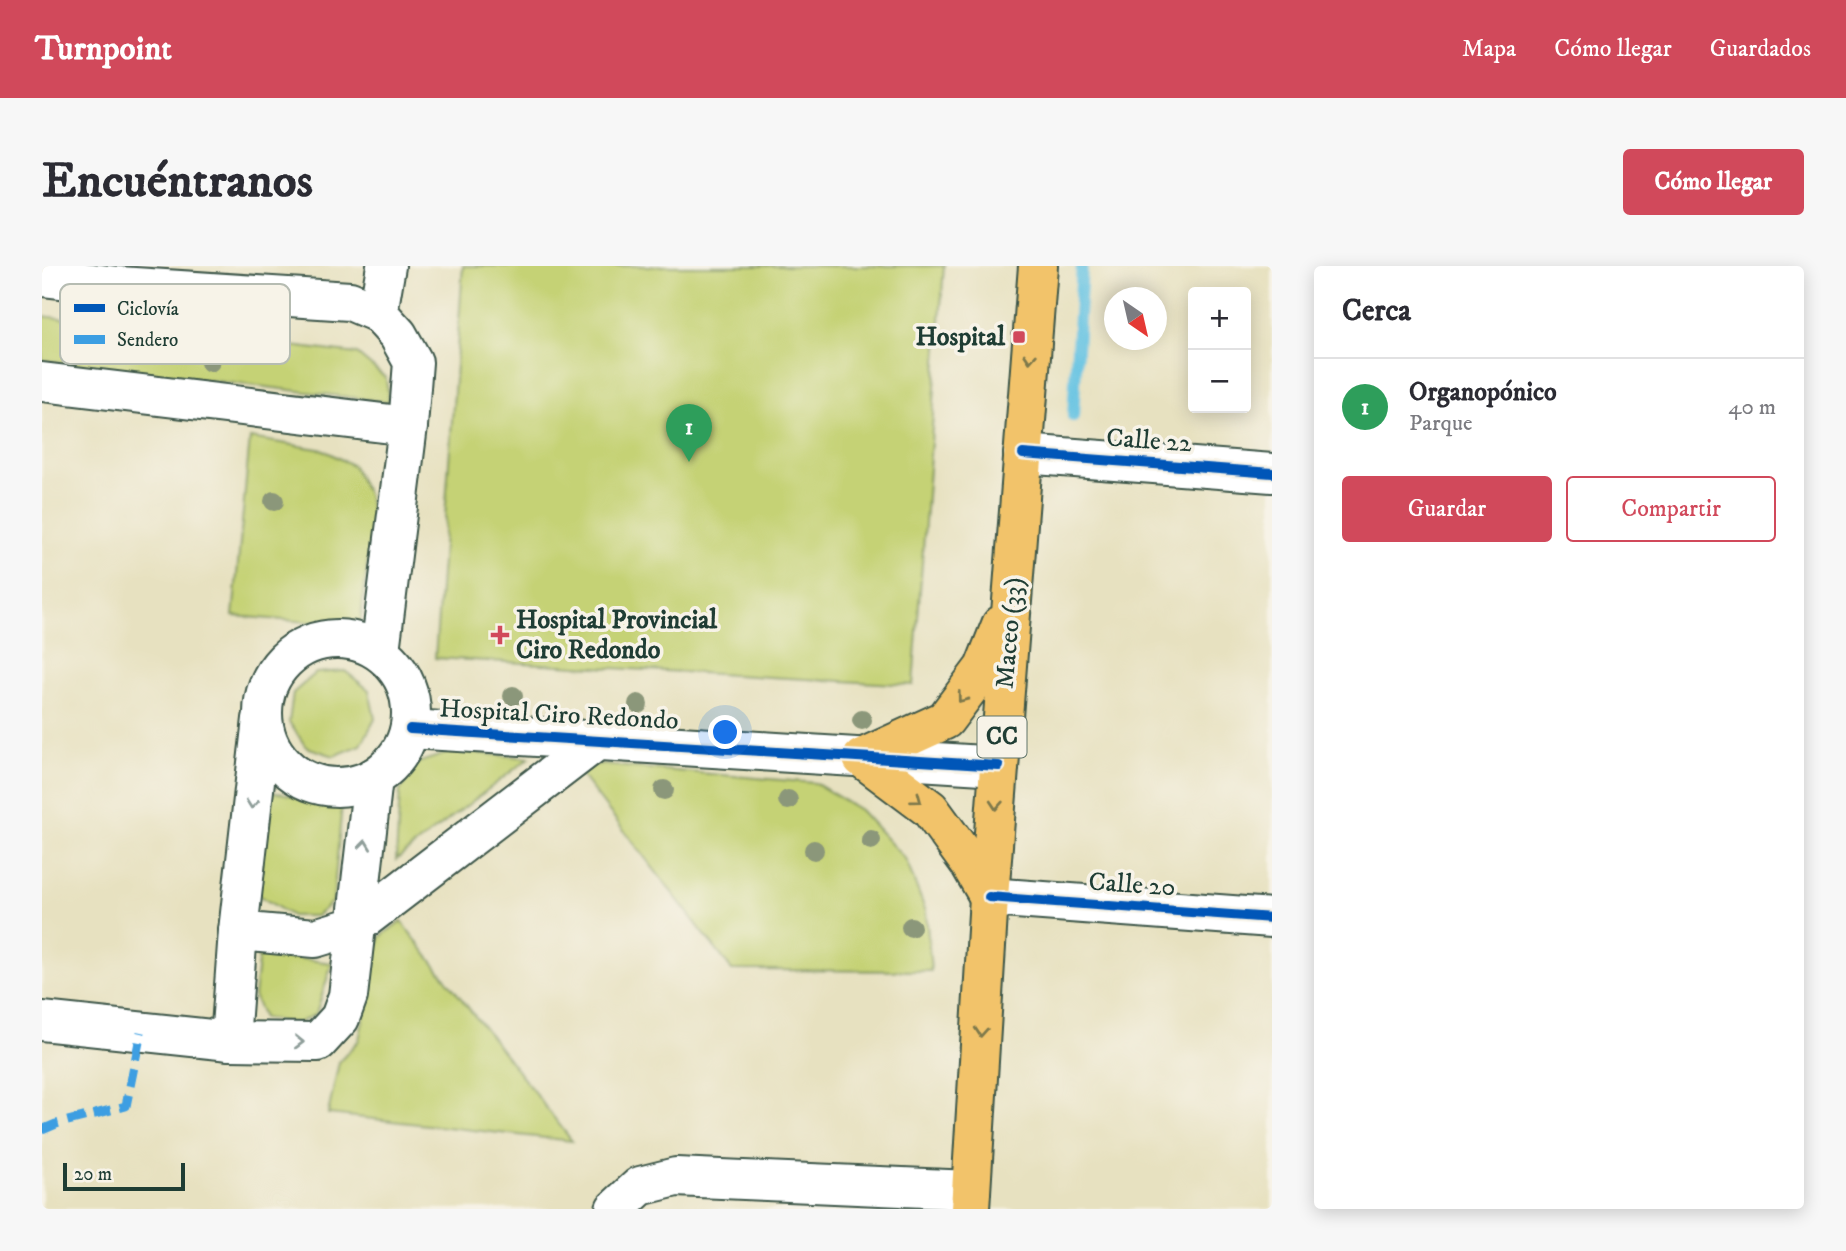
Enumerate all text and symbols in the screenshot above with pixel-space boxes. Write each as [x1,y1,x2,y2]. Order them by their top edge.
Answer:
text: Turnpoint [35,29,172,70]
text: Mapa [1462,34,1516,64]
text: Cómo llegar [1554,34,1672,64]
text: Guardados [1710,34,1811,64]
button: Cómo llegar [1623,149,1804,215]
text: Encuéntranos [42,151,313,213]
legend [60,284,290,364]
north arrow [1104,287,1167,350]
map controls [1188,287,1251,413]
button: + [1188,287,1251,350]
text: Cerca [1342,293,1411,330]
text: Ciclovía [117,298,179,321]
place label: Hospital [915,321,1006,354]
text: Sendero [117,329,178,352]
marker: Hospital [1011,329,1027,345]
button: − [1188,350,1251,413]
one-way arrow [1023,353,1038,364]
text: Organopónico [1409,376,1557,409]
text: 1 [1361,393,1369,422]
text: 40 m [1728,393,1776,422]
pin: 1 [666,404,712,462]
text: Parque [1409,409,1473,438]
street label: Calle 22 [1105,422,1193,460]
button: Guardar [1342,476,1552,542]
button: Compartir [1566,476,1776,542]
street label: Maceo (33) [989,576,1031,690]
place label: Hospital Provincial Ciro Redondo [516,604,718,667]
marker: Hospital Provincial Ciro Redondo [490,625,510,645]
one-way arrow [957,690,970,703]
street label: Hospital Ciro Redondo [438,692,680,738]
your location [708,715,742,749]
road number: CC [978,716,1026,758]
one-way arrow [909,791,921,803]
one-way arrow [245,799,260,810]
one-way arrow [989,800,1004,811]
one-way arrow [357,839,372,851]
street label: Calle 20 [1087,866,1177,904]
one-way arrow [973,1027,988,1038]
one-way arrow [294,1034,304,1050]
scale bar [63,1160,186,1192]
text: 20 m [74,1163,112,1186]

